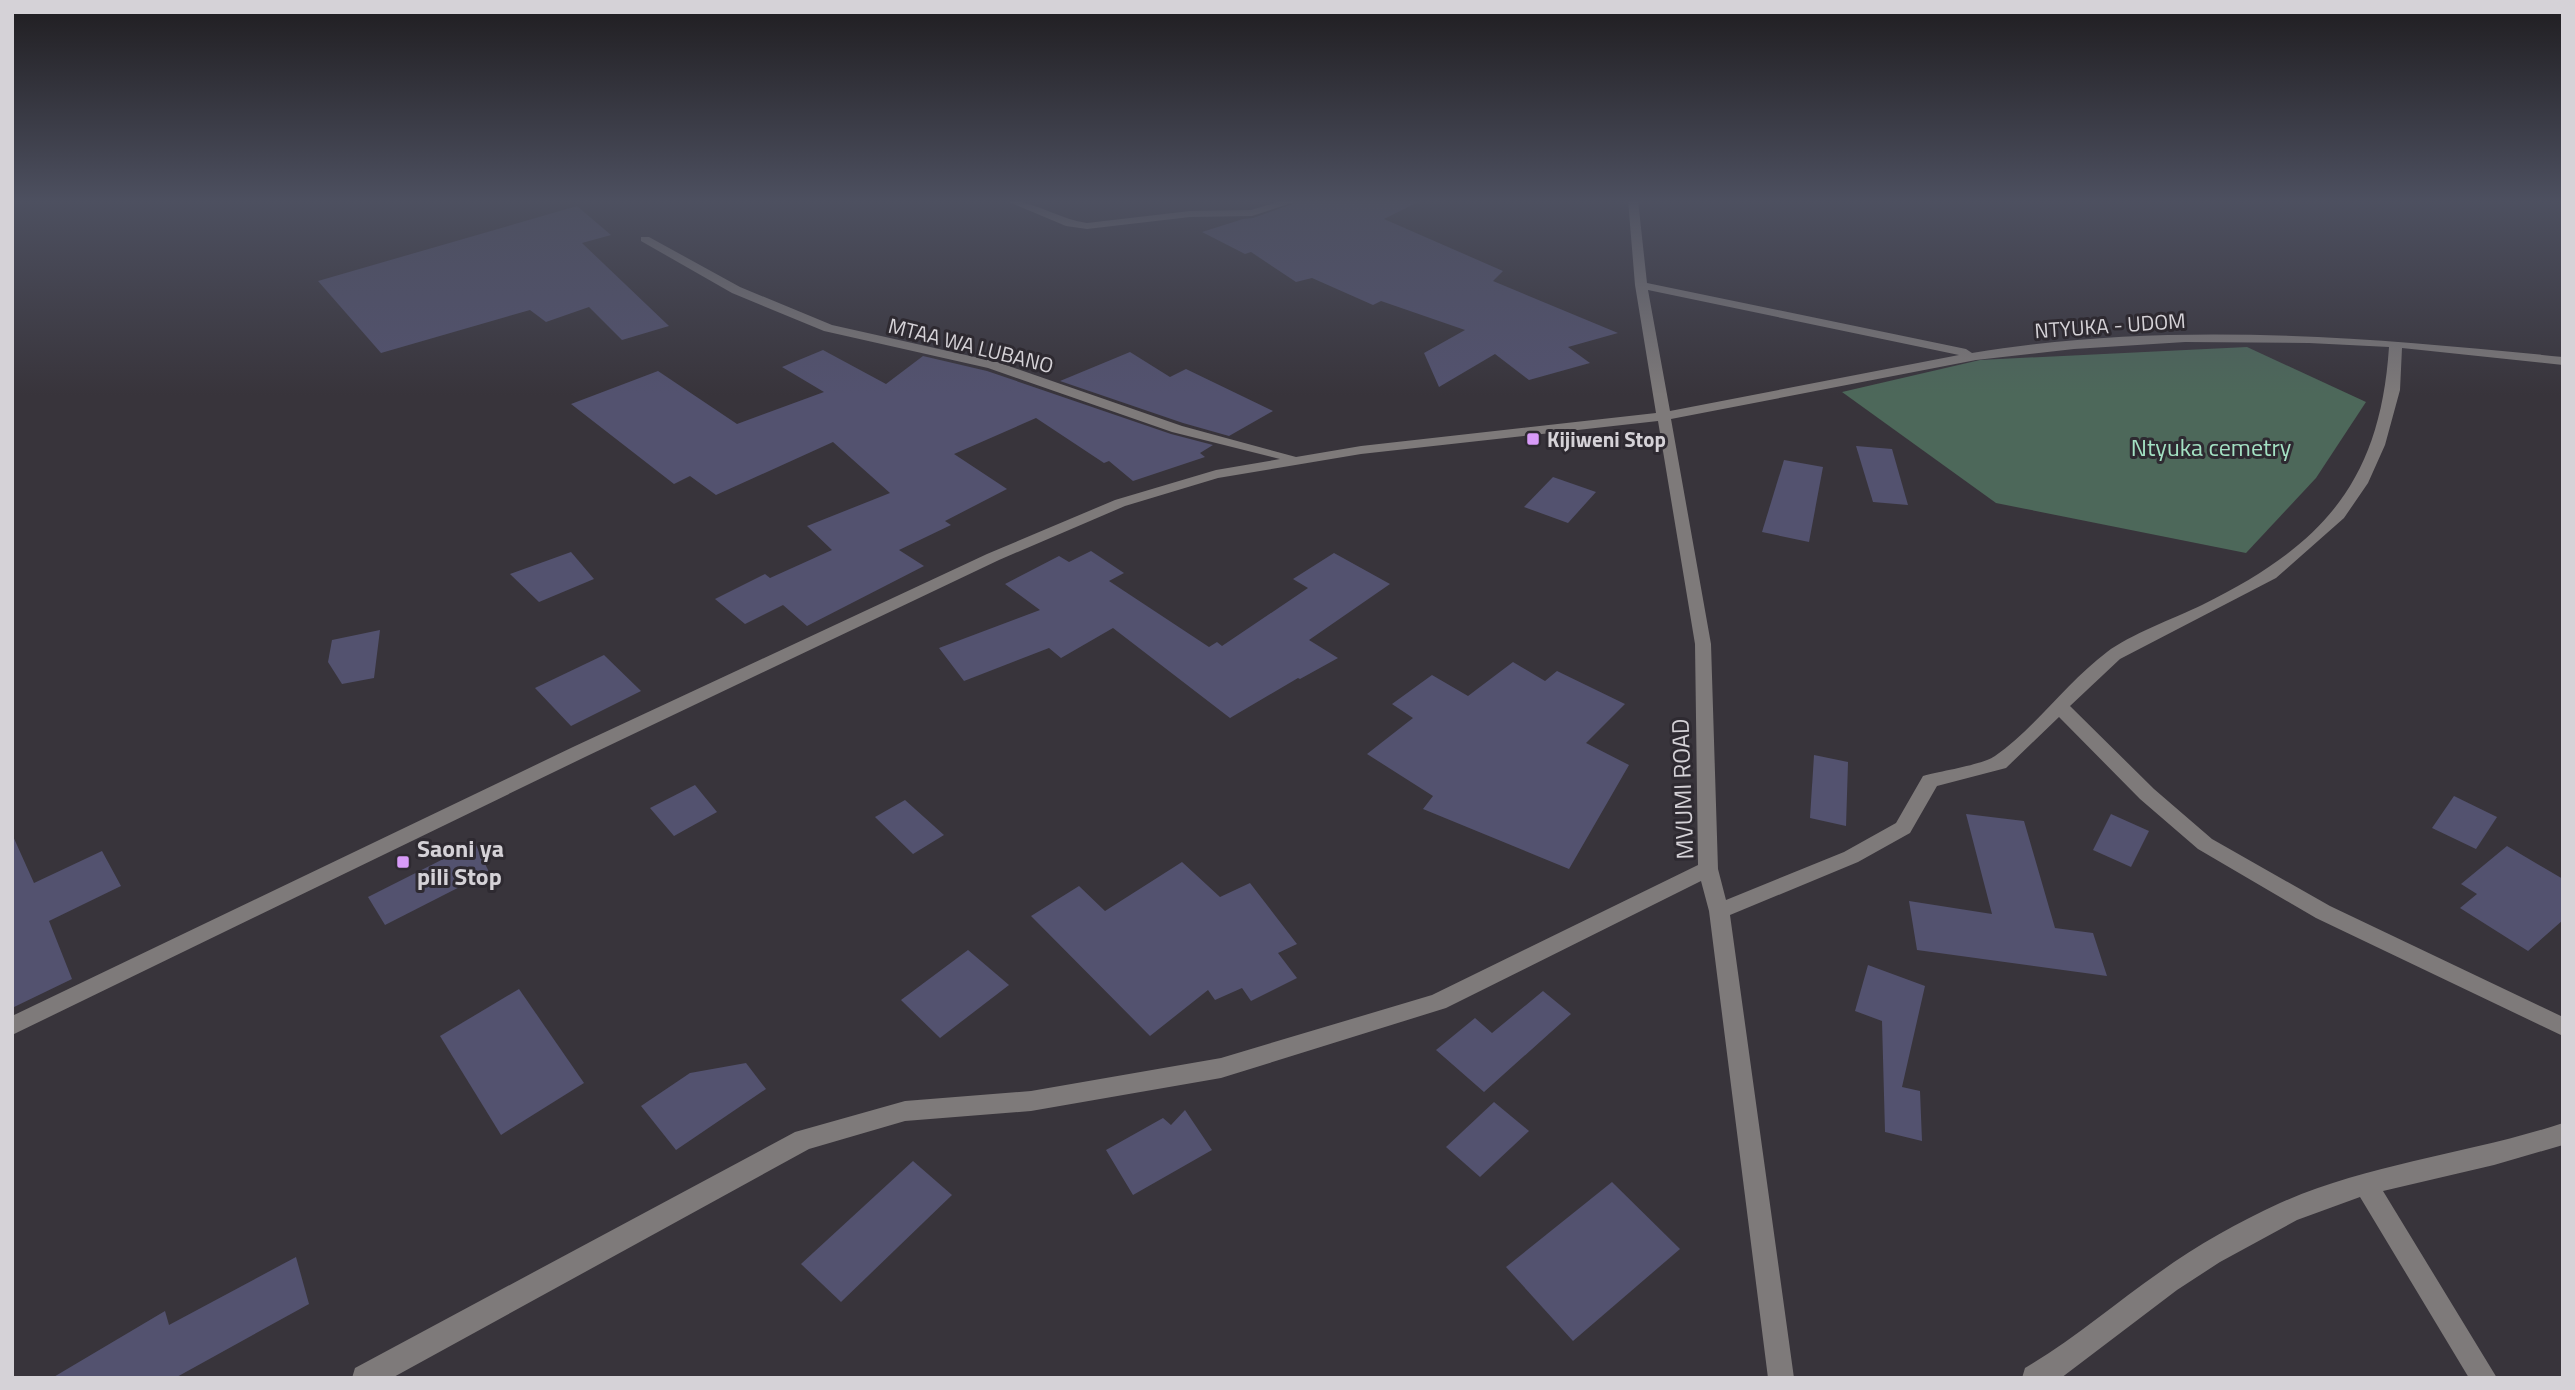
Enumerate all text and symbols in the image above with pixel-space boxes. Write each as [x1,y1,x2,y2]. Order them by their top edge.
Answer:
street label: NTYUKA - UDOM [2033,304,2187,346]
street label: MTAA WA LUBANO [885,309,1057,381]
place label: Kijiweni Stop [1547,423,1666,455]
park label: Ntyuka cemetry [2131,429,2292,465]
marker: Kijiweni Stop [1525,431,1541,447]
street label: MVUMI ROAD [1662,718,1702,860]
place label: Saoni ya pili Stop [417,830,504,894]
marker: Saoni ya pili Stop [395,854,411,870]

